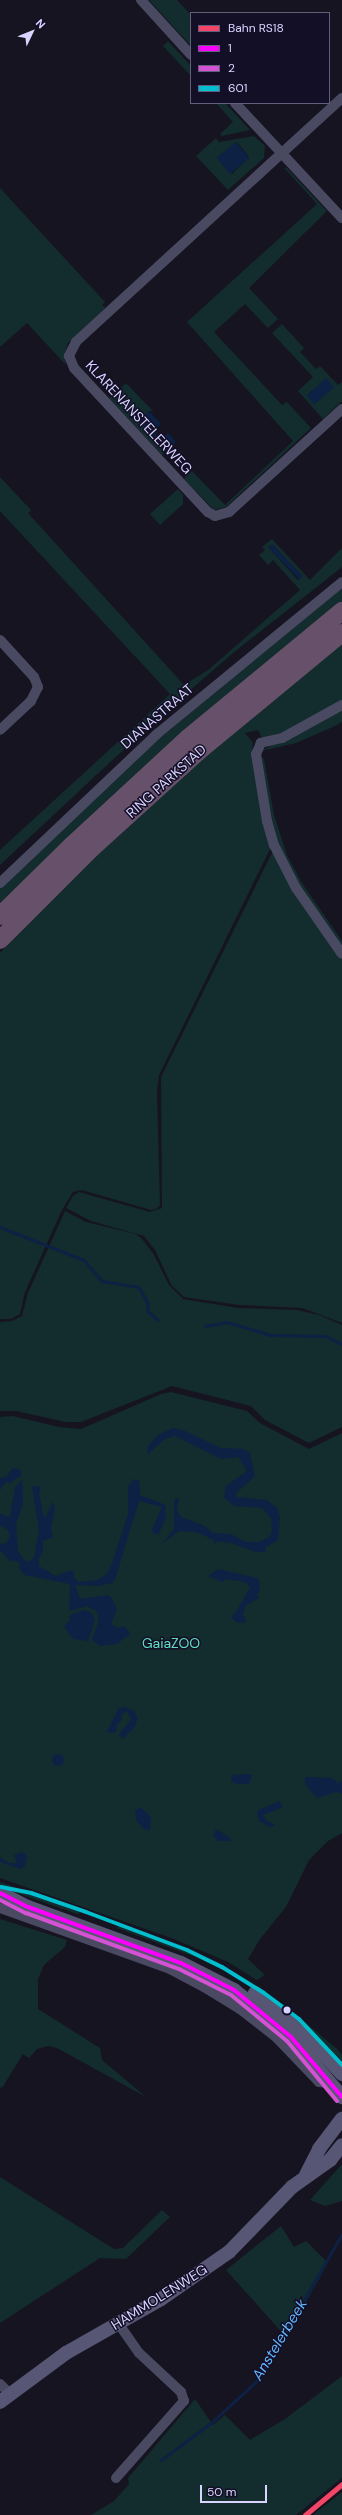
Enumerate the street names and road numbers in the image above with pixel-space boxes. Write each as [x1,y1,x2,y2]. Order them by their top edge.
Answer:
street label: KLARENANSTELERWEG [82,357,196,477]
street label: DIANASTRAAT [117,680,197,752]
street label: RING PARKSTAD [123,741,209,821]
street label: HAMMOLENWEG [108,2261,210,2333]

